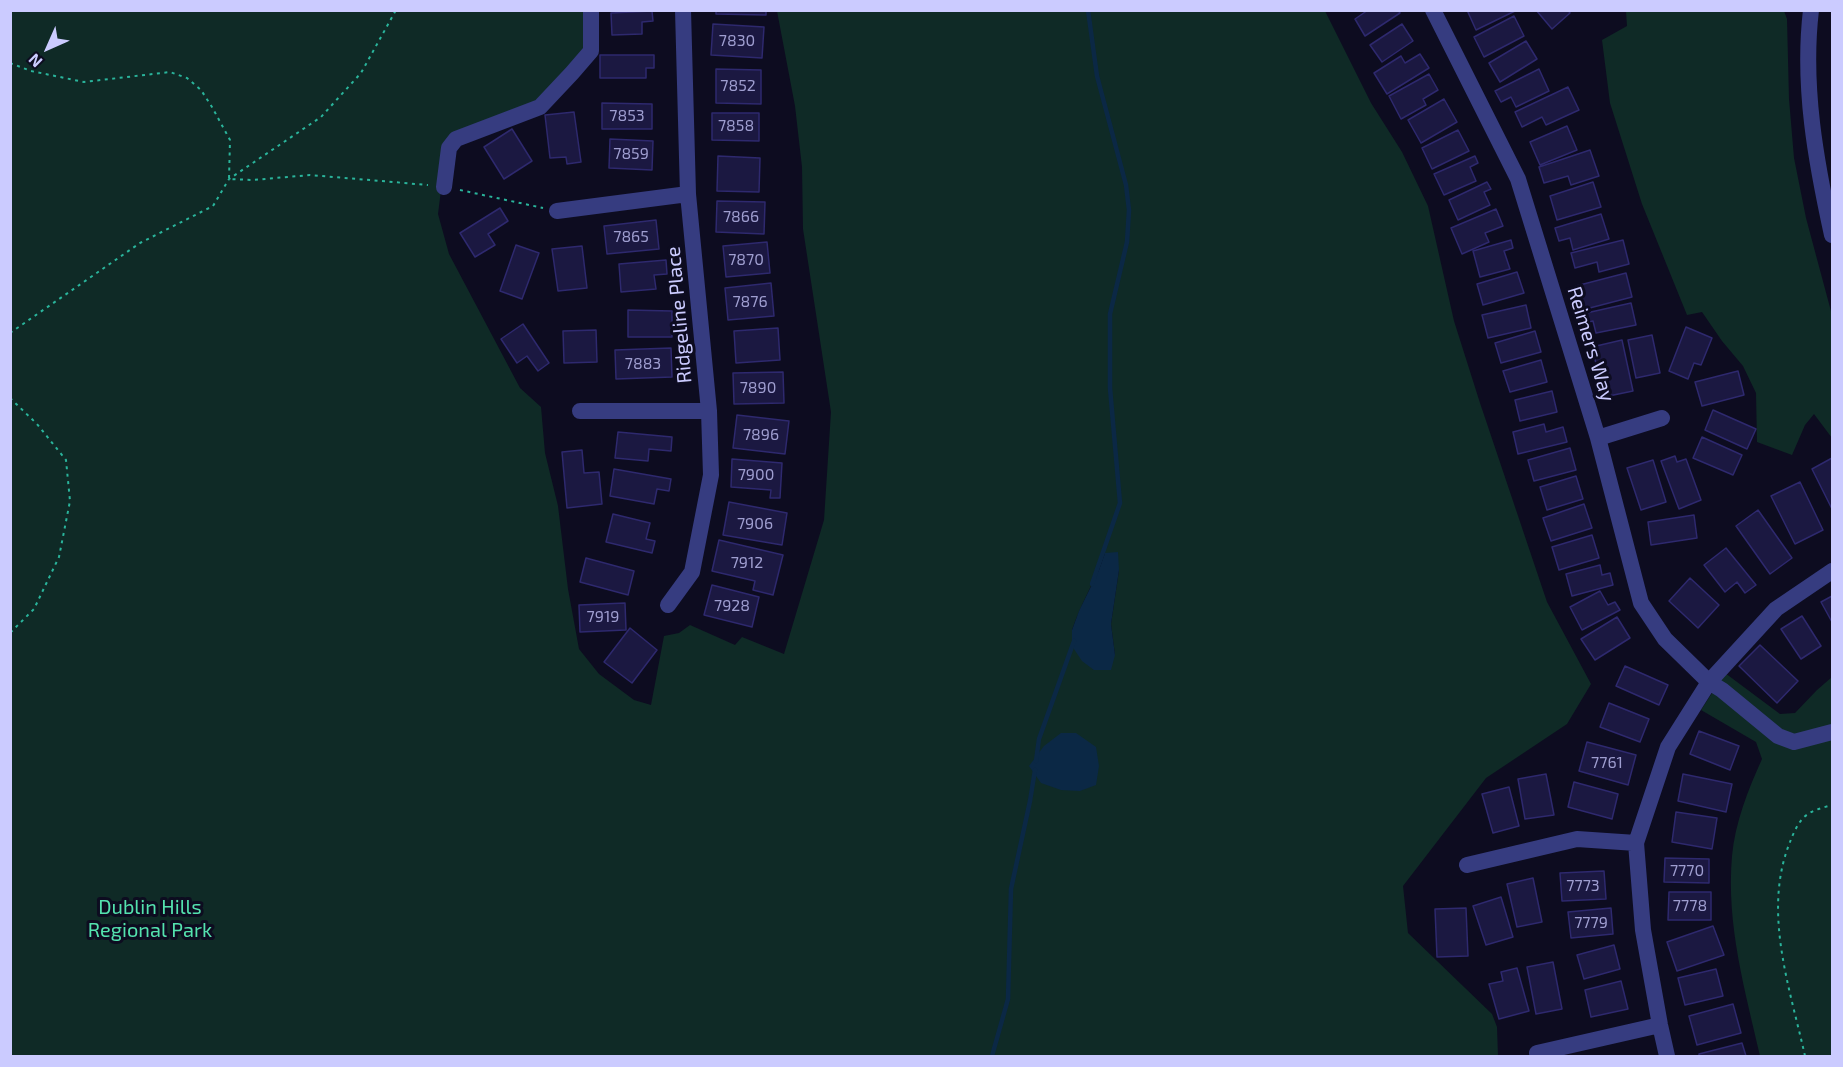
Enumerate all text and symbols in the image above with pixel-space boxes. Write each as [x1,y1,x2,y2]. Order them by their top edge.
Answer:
north arrow [18,18,78,78]
house number: 7830 [719,31,755,51]
text: N [24,50,46,72]
house number: 7852 [720,76,756,96]
house number: 7853 [609,106,645,126]
house number: 7858 [718,116,754,136]
house number: 7859 [613,144,649,164]
house number: 7866 [723,207,759,227]
house number: 7865 [613,227,649,247]
street label: Ridgeline Place [661,246,697,384]
house number: 7870 [728,250,764,270]
street label: Reimers Way [1562,284,1620,404]
house number: 7876 [732,292,768,312]
house number: 7883 [625,354,661,374]
house number: 7890 [740,378,776,398]
house number: 7896 [743,425,779,445]
house number: 7900 [738,465,774,485]
house number: 7906 [737,514,773,534]
house number: 7912 [731,553,763,573]
house number: 7928 [714,596,750,616]
house number: 7919 [587,607,619,627]
house number: 7761 [1591,753,1623,773]
house number: 7770 [1670,861,1704,881]
house number: 7773 [1566,876,1600,896]
park label: Dublin Hills Regional Park [88,895,212,942]
house number: 7778 [1673,896,1707,916]
house number: 7779 [1574,913,1608,933]

